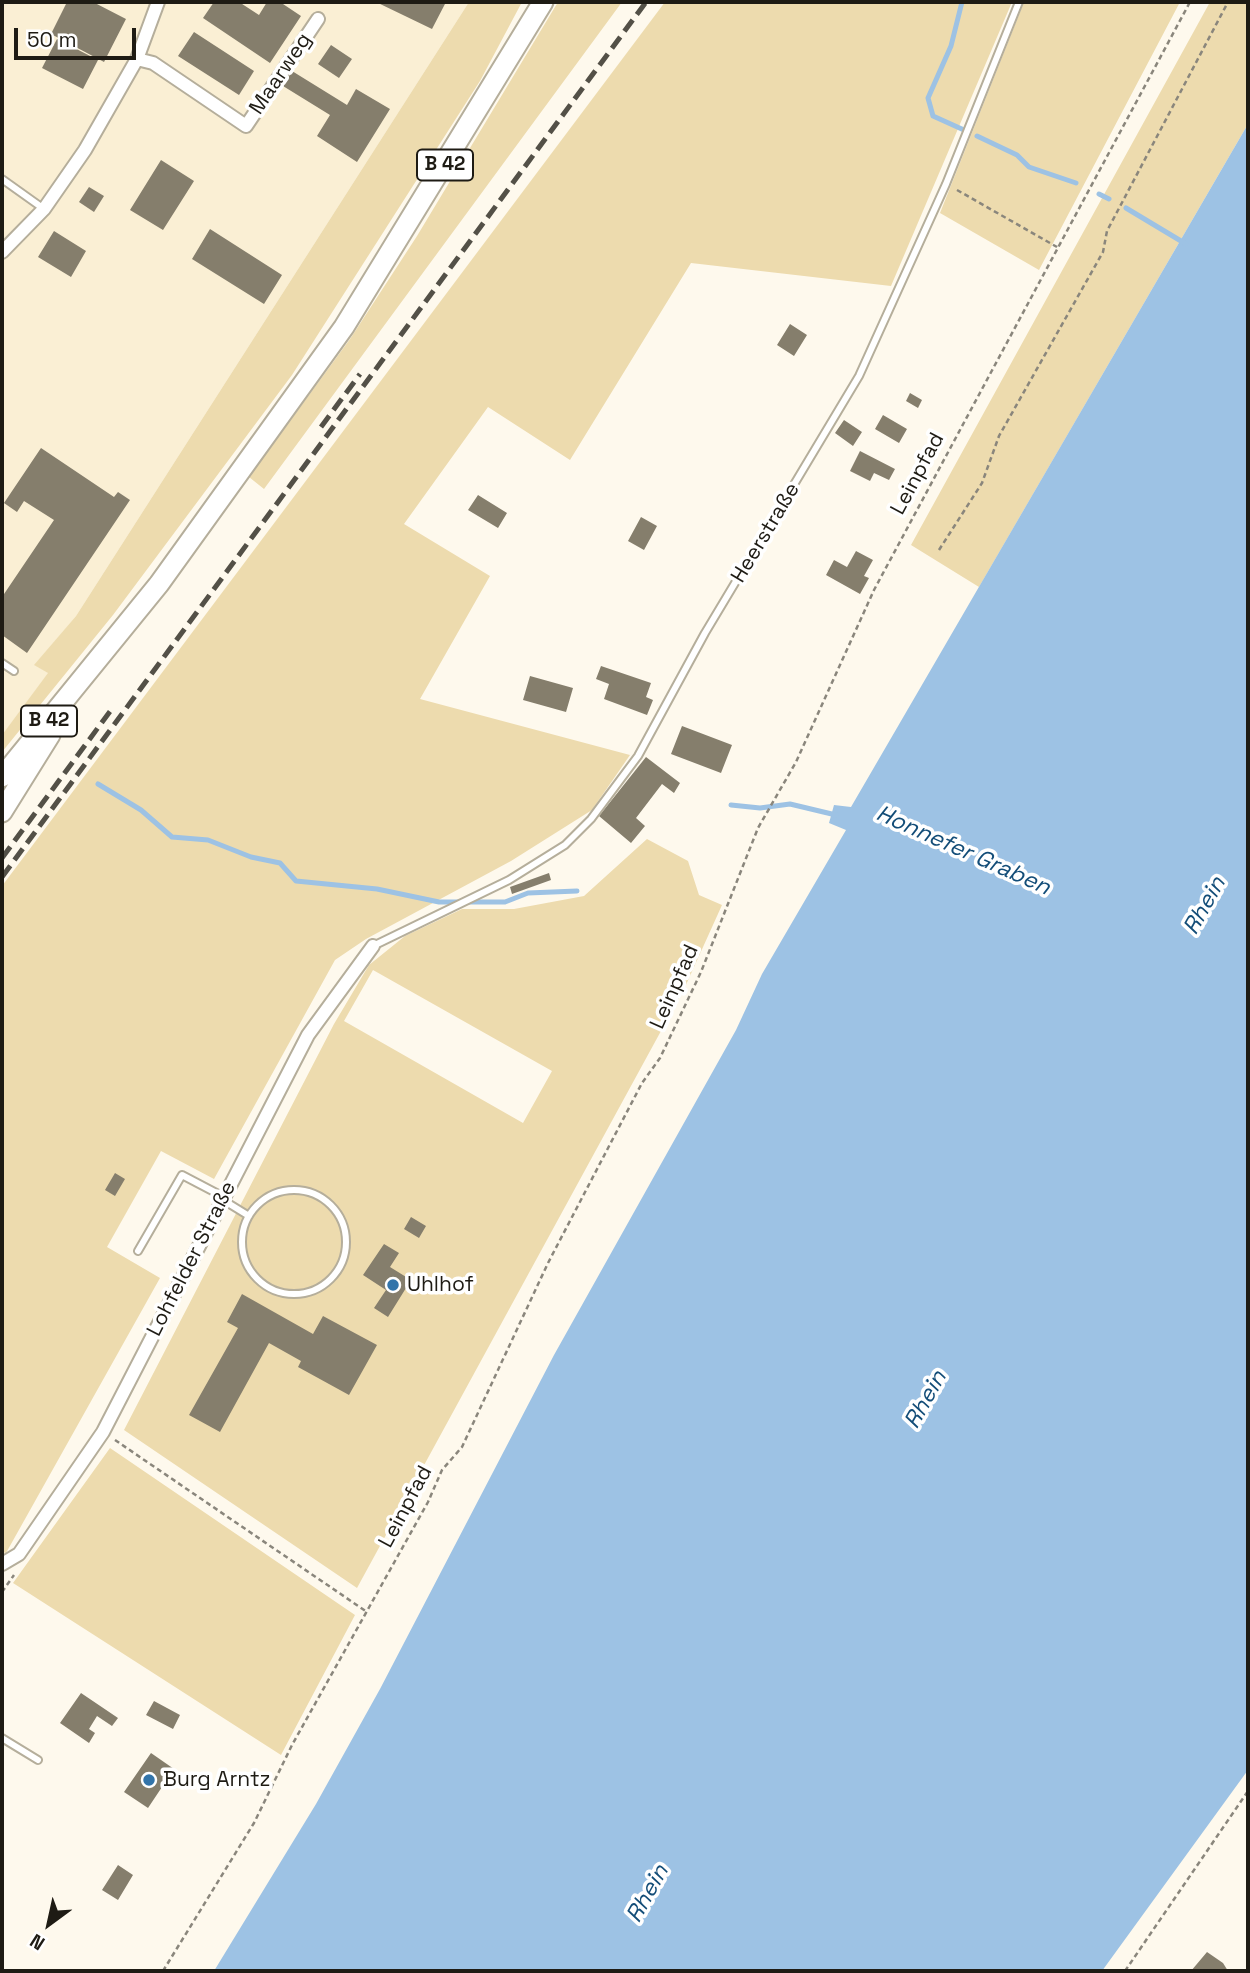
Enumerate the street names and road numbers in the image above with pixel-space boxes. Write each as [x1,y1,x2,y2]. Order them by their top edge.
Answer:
street label: Maarweg [245,29,317,119]
road number: B 42 [417,150,473,181]
street label: Leinpfad [886,429,950,519]
street label: Heerstraße [726,478,806,588]
road number: B 42 [21,706,77,736]
street label: Leinpfad [645,941,705,1033]
street label: Lohfelder Straße [142,1177,242,1341]
street label: Leinpfad [374,1462,438,1552]

